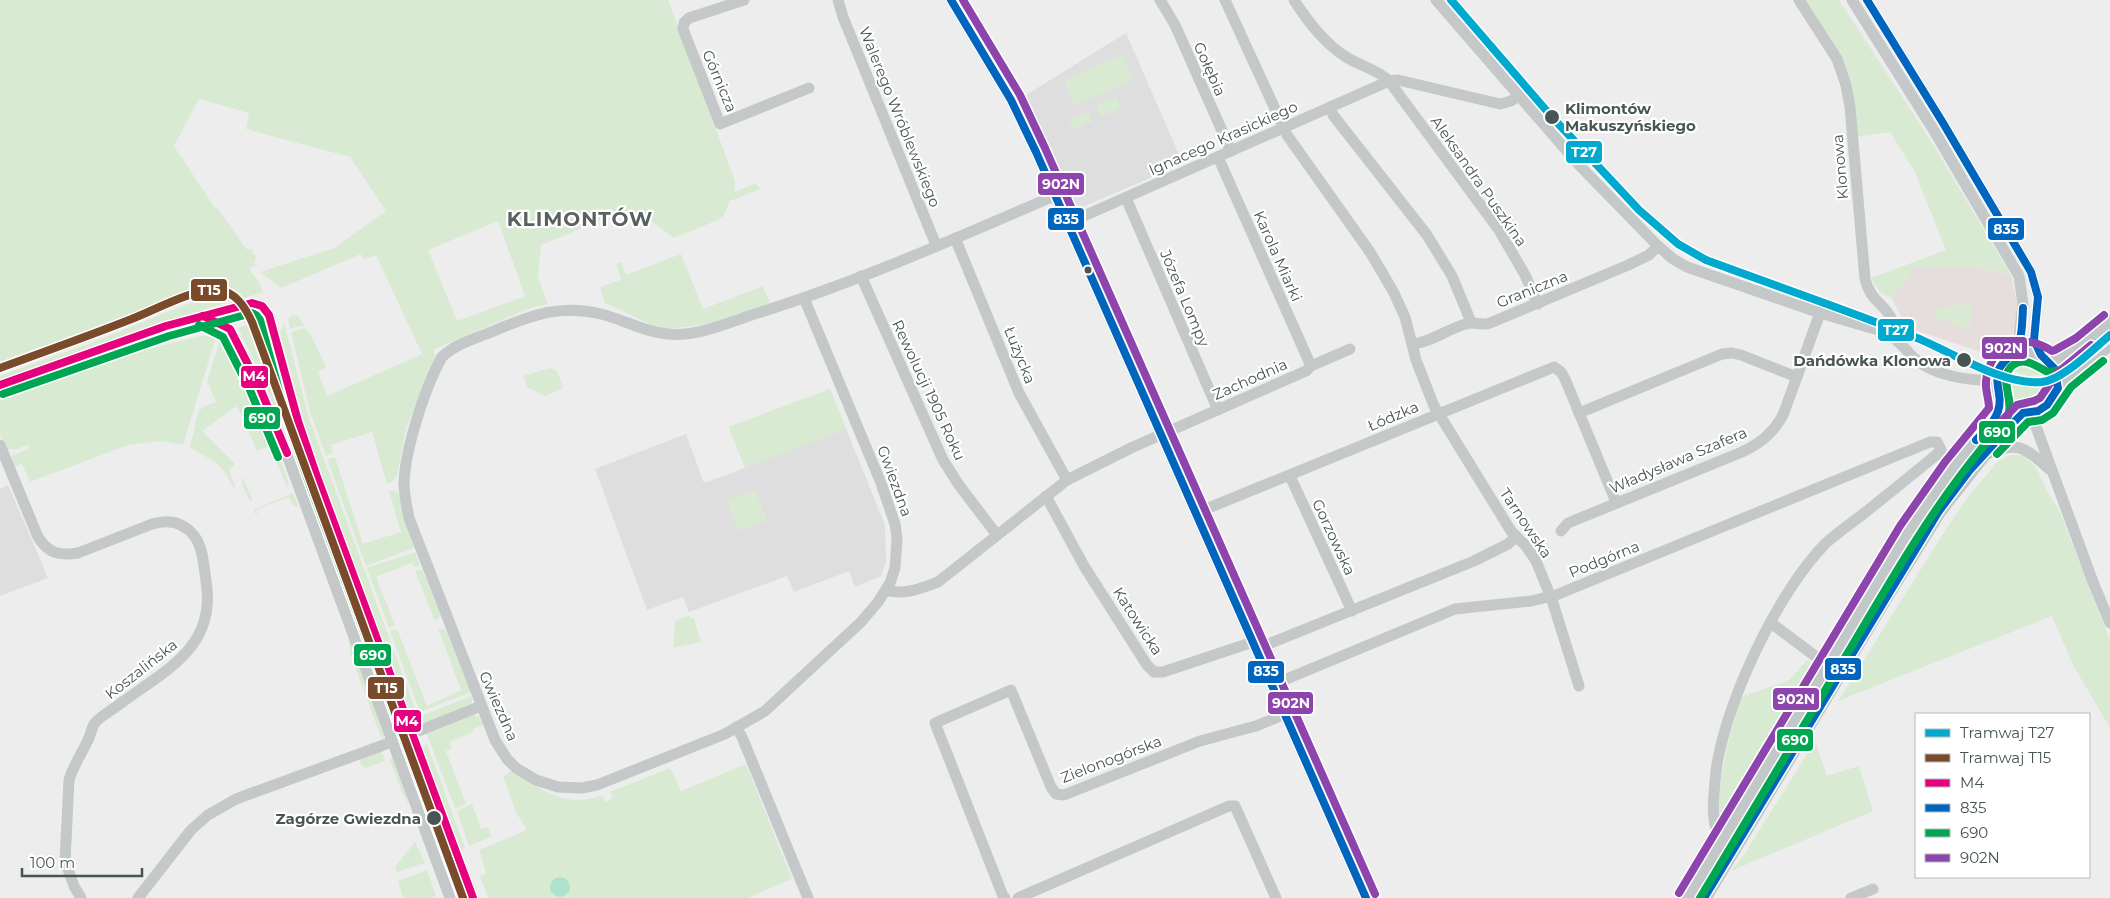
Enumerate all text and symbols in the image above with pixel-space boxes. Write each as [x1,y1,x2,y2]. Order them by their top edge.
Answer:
street label: Walerego Wróblewskiego [855,24,945,210]
street label: Gołębia [1190,39,1230,99]
street label: Górnicza [698,47,742,115]
street label: Ignacego Krasickiego [1146,97,1300,179]
place label: Klimontów Makuszyńskiego [1565,99,1696,135]
marker: Klimontów Makuszyńskiego [1543,108,1561,126]
street label: Aleksandra Puszkina [1427,112,1531,250]
street label: Klonowa [1828,134,1852,200]
line badge: T27 [1565,140,1603,164]
text: T27 [1571,143,1597,161]
line badge: 902N [1037,172,1085,196]
text: 902N [1042,175,1080,193]
district label: KLIMONTÓW [507,207,653,231]
line badge: 835 [1047,207,1085,231]
street label: Karola Miarki [1249,208,1307,304]
text: 835 [1053,210,1079,228]
line badge: 835 [1987,217,2025,241]
text: 835 [1993,220,2019,238]
street label: Józefa Lompy [1156,246,1214,350]
unlabelled marker [1083,265,1093,275]
street label: Graniczna [1494,266,1570,312]
line badge: T15 [190,278,228,302]
text: T15 [197,281,221,299]
street label: Rewolucji 1905 Roku [888,317,970,463]
line badge: T27 [1877,318,1915,342]
text: T27 [1883,321,1909,339]
street label: Łużycka [1000,324,1040,386]
line badge: 902N [1981,336,2028,360]
text: 902N [1985,339,2023,357]
place label: Dańdówka Klonowa [1793,351,1951,370]
marker: Dańdówka Klonowa [1955,351,1973,369]
street label: Zachodnia [1210,354,1290,404]
line badge: M4 [240,365,269,389]
text: M4 [242,367,266,385]
street label: Łódzka [1365,397,1421,435]
line badge: 690 [243,406,281,430]
text: 690 [248,409,276,427]
line badge: 690 [1978,420,2016,444]
street label: Władysława Szafera [1606,422,1750,498]
text: 690 [1983,423,2011,441]
street label: Gwiezdna [873,443,917,519]
street label: Tarnowska [1496,484,1556,562]
street label: Gorzowska [1308,496,1360,578]
street label: Podgórna [1566,536,1642,582]
street label: Katowicka [1109,583,1167,659]
street label: Koszalińska [101,635,181,703]
line badge: 690 [353,643,392,667]
text: 690 [359,646,387,664]
line badge: 835 [1824,657,1862,681]
line badge: 835 [1247,660,1285,684]
text: 835 [1830,660,1856,678]
text: 835 [1253,662,1279,680]
street label: Gwiezdna [475,668,523,744]
line badge: T15 [367,676,405,700]
text: T15 [374,679,398,697]
line badge: 902N [1772,687,1820,711]
text: 902N [1777,690,1815,708]
line badge: 902N [1267,691,1314,715]
text: 902N [1272,694,1310,712]
line badge: M4 [393,709,422,733]
text: M4 [395,712,419,730]
legend [1915,713,2090,878]
text: Tramwaj T27 [1960,723,2055,742]
line badge: 690 [1776,728,1814,752]
street label: Zielonogórska [1058,731,1164,787]
text: 690 [1781,731,1809,749]
text: Tramwaj T15 [1960,748,2051,767]
text: M4 [1960,773,1984,792]
text: 835 [1960,798,1986,817]
place label: Zagórze Gwiezdna [275,809,421,828]
marker: Zagórze Gwiezdna [425,809,443,827]
text: 690 [1960,823,1988,842]
scale bar [22,846,142,878]
text: 902N [1960,848,2000,867]
text: 100 m [30,853,75,872]

